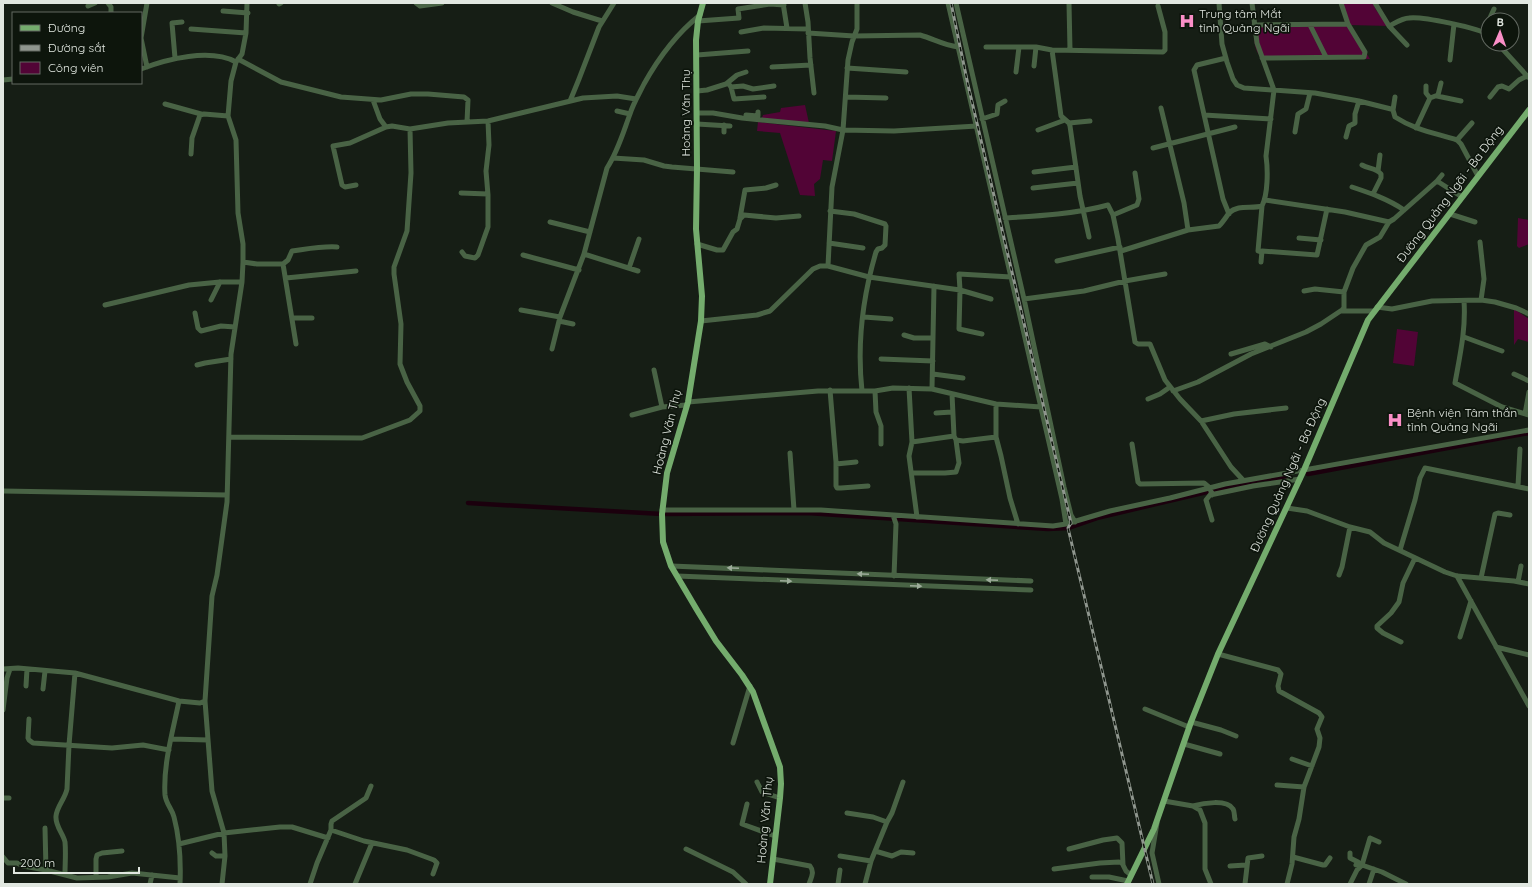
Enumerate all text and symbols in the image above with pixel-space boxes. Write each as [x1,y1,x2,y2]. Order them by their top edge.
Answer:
place label: Trung tâm Mắt tỉnh Quảng Ngãi [1199,6,1290,35]
legend [12,12,142,84]
hospital icon: Trung tâm Mắt tỉnh Quảng Ngãi [1178,12,1196,30]
north arrow [1480,12,1520,52]
text: B [1496,15,1504,29]
text: Đường [48,20,85,35]
text: Đường sắt [48,40,105,55]
text: Công viên [48,60,103,75]
street label: Hoàng Văn Thụ [678,69,693,157]
street label: Đường Quảng Ngãi - Ba Động [1393,122,1506,265]
street label: Hoàng Văn Thụ [649,388,684,476]
street label: Đường Quảng Ngãi - Ba Động [1247,395,1328,554]
place label: Bệnh viện Tâm thần tỉnh Quảng Ngãi [1407,405,1517,434]
hospital icon: Bệnh viện Tâm thần tỉnh Quảng Ngãi [1386,411,1404,429]
one-way arrow [727,565,739,572]
one-way arrow [857,571,869,578]
one-way arrow [780,577,792,584]
one-way arrow [985,577,998,583]
one-way arrow [910,582,922,589]
street label: Hoàng Văn Thụ [753,776,776,864]
scale bar [14,849,139,875]
text: 200 m [20,855,55,870]

